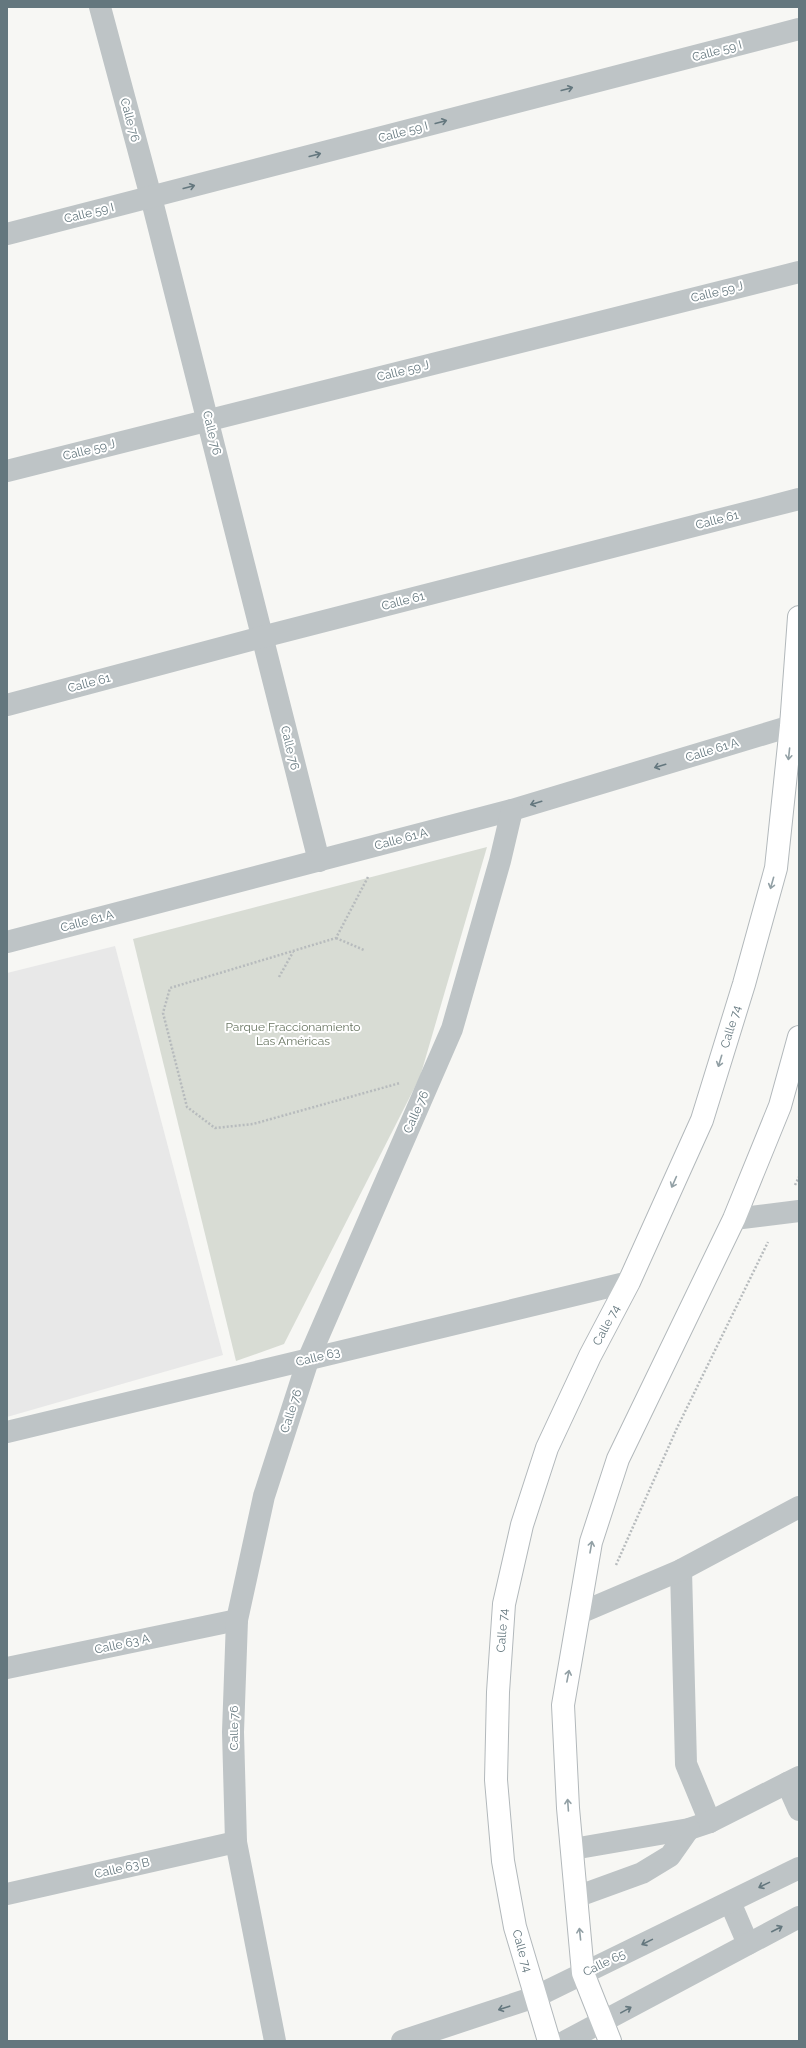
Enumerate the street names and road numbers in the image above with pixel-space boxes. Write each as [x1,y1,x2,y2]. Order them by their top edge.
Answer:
street label: Calle 59 I [691,38,743,64]
street label: Calle 76 [117,96,143,144]
street label: Calle 59 I [377,119,429,145]
street label: Calle 59 I [63,200,115,226]
street label: Calle 59 J [689,279,745,305]
street label: Calle 59 J [375,358,431,384]
street label: Calle 76 [200,409,224,457]
street label: Calle 59 J [61,437,117,463]
street label: Calle 61 [694,508,740,532]
street label: Calle 61 [380,589,426,613]
street label: Calle 61 [66,671,112,695]
street label: Calle 76 [278,724,302,772]
street label: Calle 61 A [684,735,740,765]
street label: Calle 61 A [373,825,429,853]
street label: Calle 61 A [59,907,115,935]
street label: Calle 74 [718,1003,744,1050]
street label: Calle 76 [400,1089,432,1135]
street label: Calle 74 [590,1302,623,1348]
street label: Calle 63 [294,1345,342,1369]
street label: Calle 76 [277,1387,305,1435]
street label: Calle 74 [494,1608,511,1653]
street label: Calle 63 A [93,1631,151,1657]
street label: Calle 76 [227,1705,241,1751]
street label: Calle 63 B [93,1855,151,1881]
street label: Calle 74 [509,1928,535,1974]
street label: Calle 65 [581,1947,628,1979]

